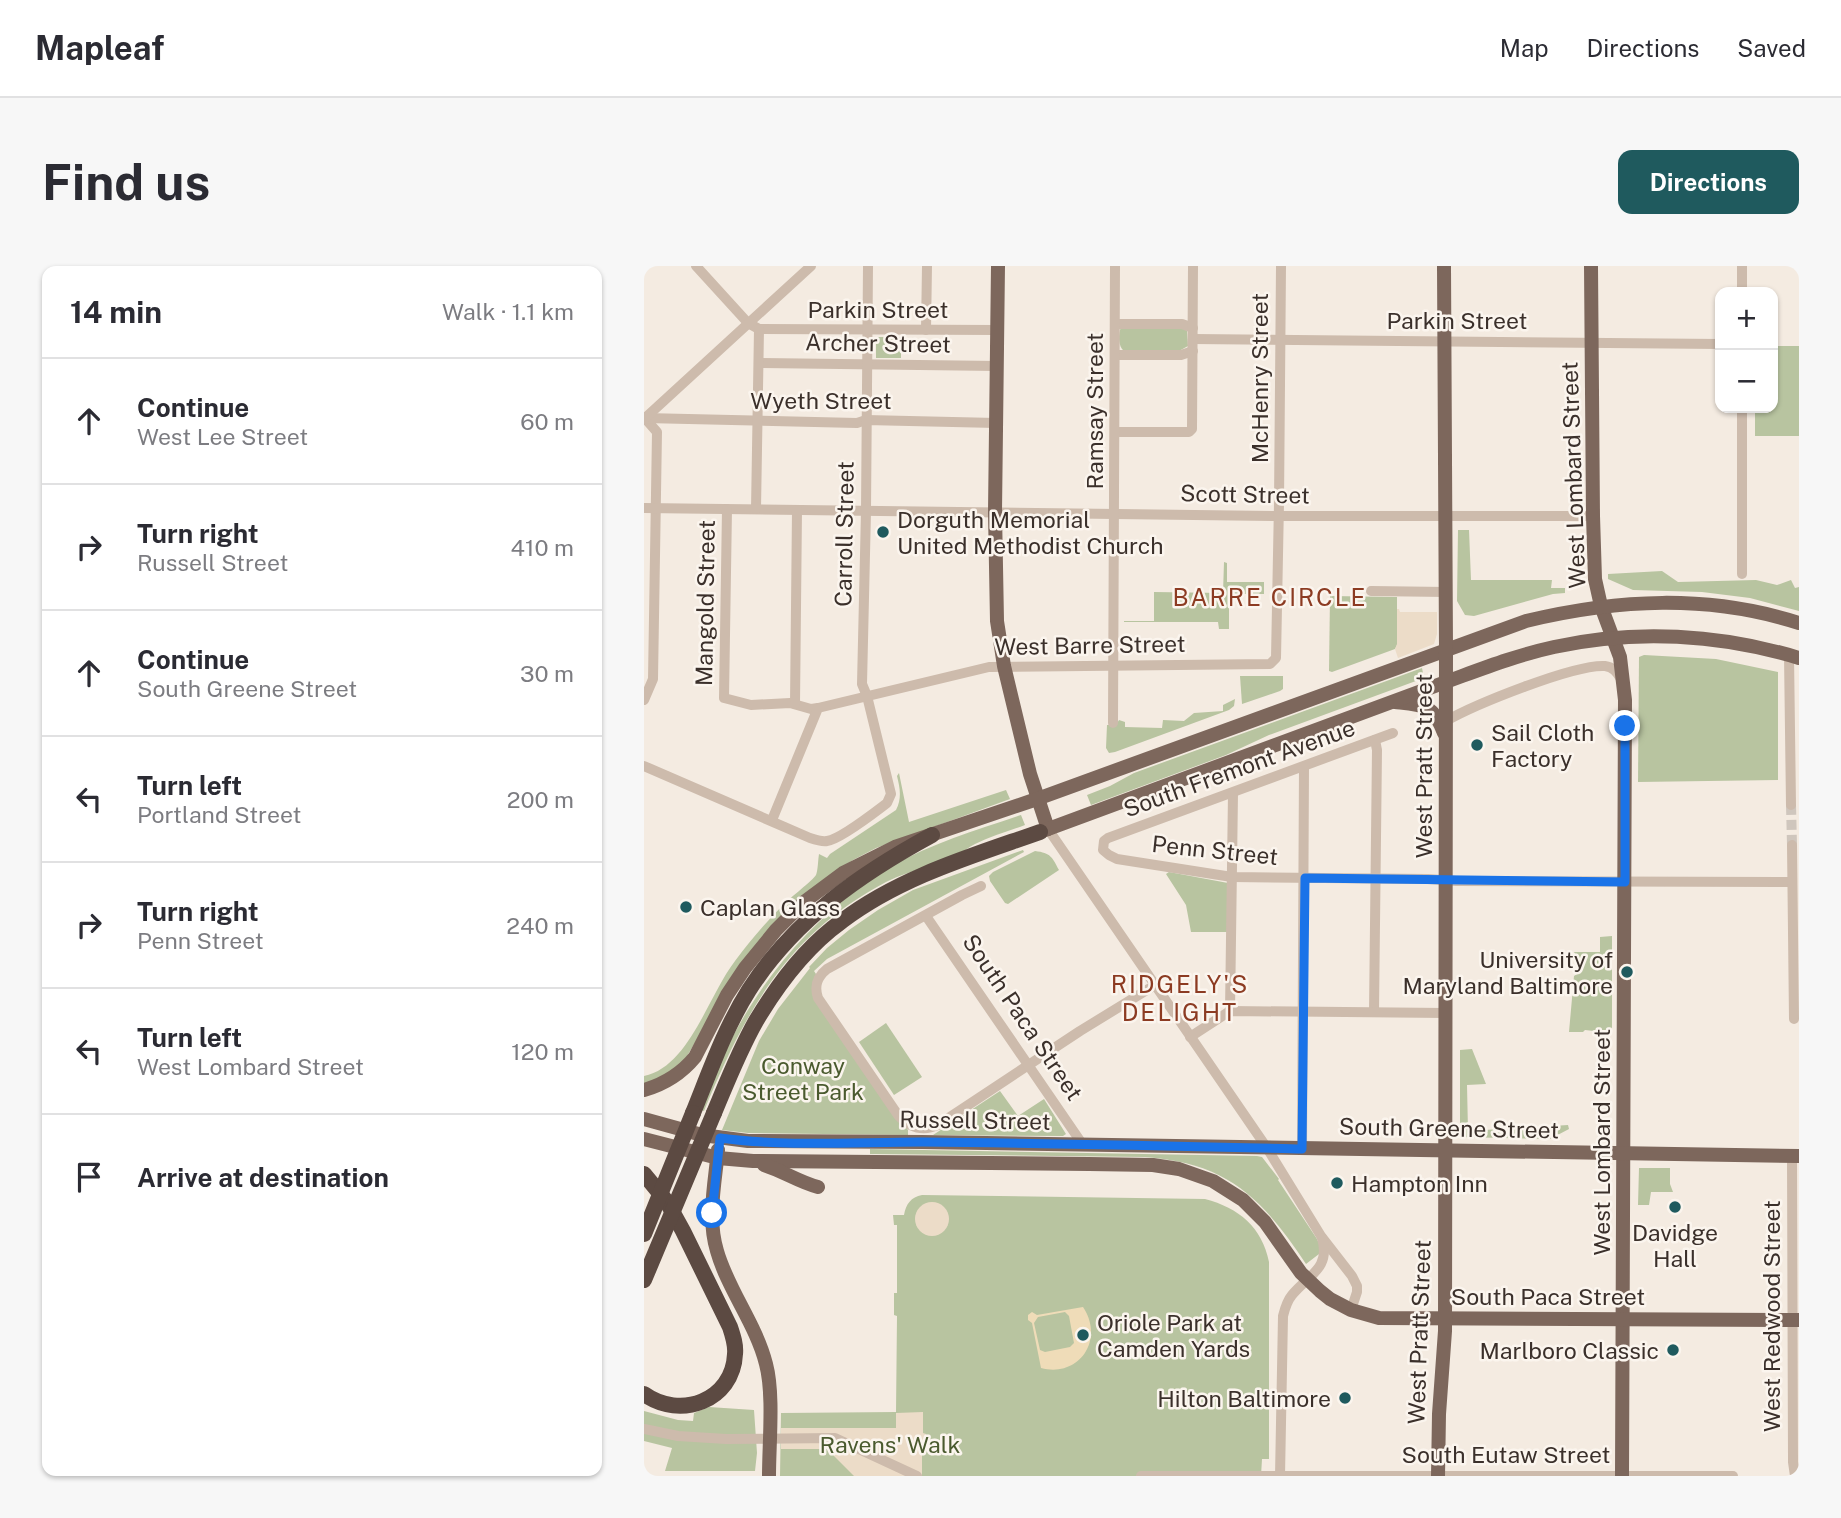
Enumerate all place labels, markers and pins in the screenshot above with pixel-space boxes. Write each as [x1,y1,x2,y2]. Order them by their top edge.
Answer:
place label: Dorguth Memorial United Methodist Church [897,506,1163,559]
marker: Dorguth Memorial United Methodist Church [875,524,891,540]
place label: Sail Cloth Factory [1491,719,1594,772]
marker: Sail Cloth Factory [1469,737,1485,753]
place label: Caplan Glass [700,894,840,921]
marker: Caplan Glass [678,899,694,915]
place label: University of Maryland Baltimore [1402,946,1613,999]
marker: University of Maryland Baltimore [1619,964,1635,980]
place label: Hampton Inn [1351,1170,1488,1197]
marker: Hampton Inn [1329,1175,1345,1191]
marker: Davidge Hall [1667,1199,1683,1215]
place label: Davidge Hall [1632,1219,1718,1272]
place label: Oriole Park at Camden Yards [1097,1309,1250,1362]
marker: Oriole Park at Camden Yards [1075,1327,1091,1343]
place label: Marlboro Classic [1479,1337,1659,1364]
marker: Marlboro Classic [1665,1342,1681,1358]
place label: Hilton Baltimore [1157,1385,1331,1412]
marker: Hilton Baltimore [1337,1390,1353,1406]

